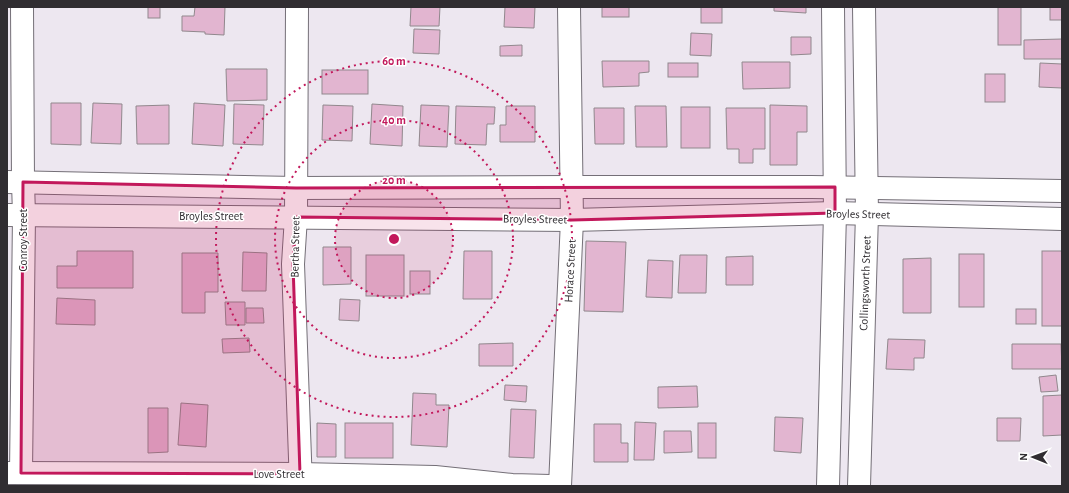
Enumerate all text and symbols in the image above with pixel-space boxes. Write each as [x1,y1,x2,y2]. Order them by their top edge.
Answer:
text: 60 m [382,55,406,67]
text: 40 m [382,114,406,126]
text: 20 m [382,174,406,186]
street label: Broyles Street [826,207,890,222]
street label: Conroy Street [17,208,30,271]
street label: Broyles Street [179,210,243,223]
street label: Broyles Street [503,212,567,227]
street label: Bertha Street [288,216,302,278]
centre of rings [387,232,401,246]
street label: Collingsworth Street [857,235,873,331]
street label: Horace Street [562,239,578,303]
north arrow [1013,437,1053,477]
text: N [1018,453,1029,461]
street label: Love Street [253,468,305,480]

